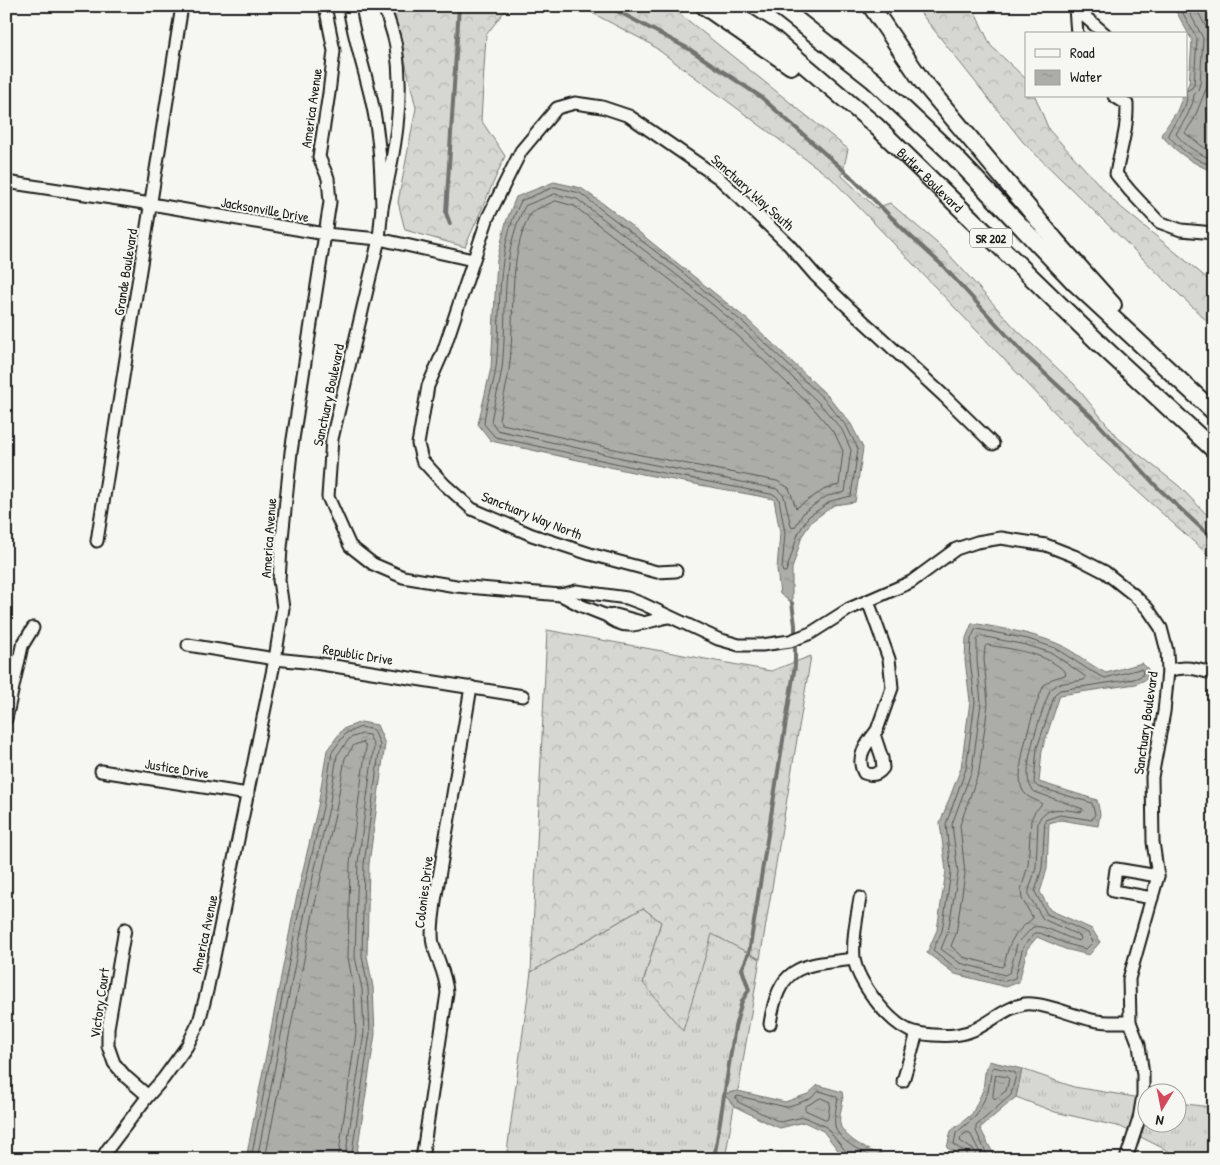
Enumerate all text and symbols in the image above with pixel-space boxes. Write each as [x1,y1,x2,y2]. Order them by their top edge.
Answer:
legend [1025,32,1188,98]
text: Road [1070,42,1095,63]
text: Water [1070,66,1102,87]
street label: America Avenue [296,67,326,149]
street label: Butler Boulevard [894,143,968,216]
street label: Sanctuary Way South [707,150,799,235]
street label: Jacksonville Drive [219,192,311,226]
street label: Grande Boulevard [109,227,141,317]
road number: SR 202 [970,228,1012,248]
street label: Sanctuary Boulevard [308,342,349,448]
street label: Sanctuary Way North [479,486,585,545]
street label: America Avenue [256,497,280,579]
street label: Republic Drive [321,639,395,670]
street label: Sanctuary Boulevard [1128,670,1163,776]
street label: Justice Drive [144,754,211,783]
street label: Colonies Drive [409,854,437,929]
street label: America Avenue [186,892,222,975]
street label: Victory Court [85,967,114,1039]
north arrow [1138,1082,1188,1132]
text: N [1154,1111,1165,1131]

